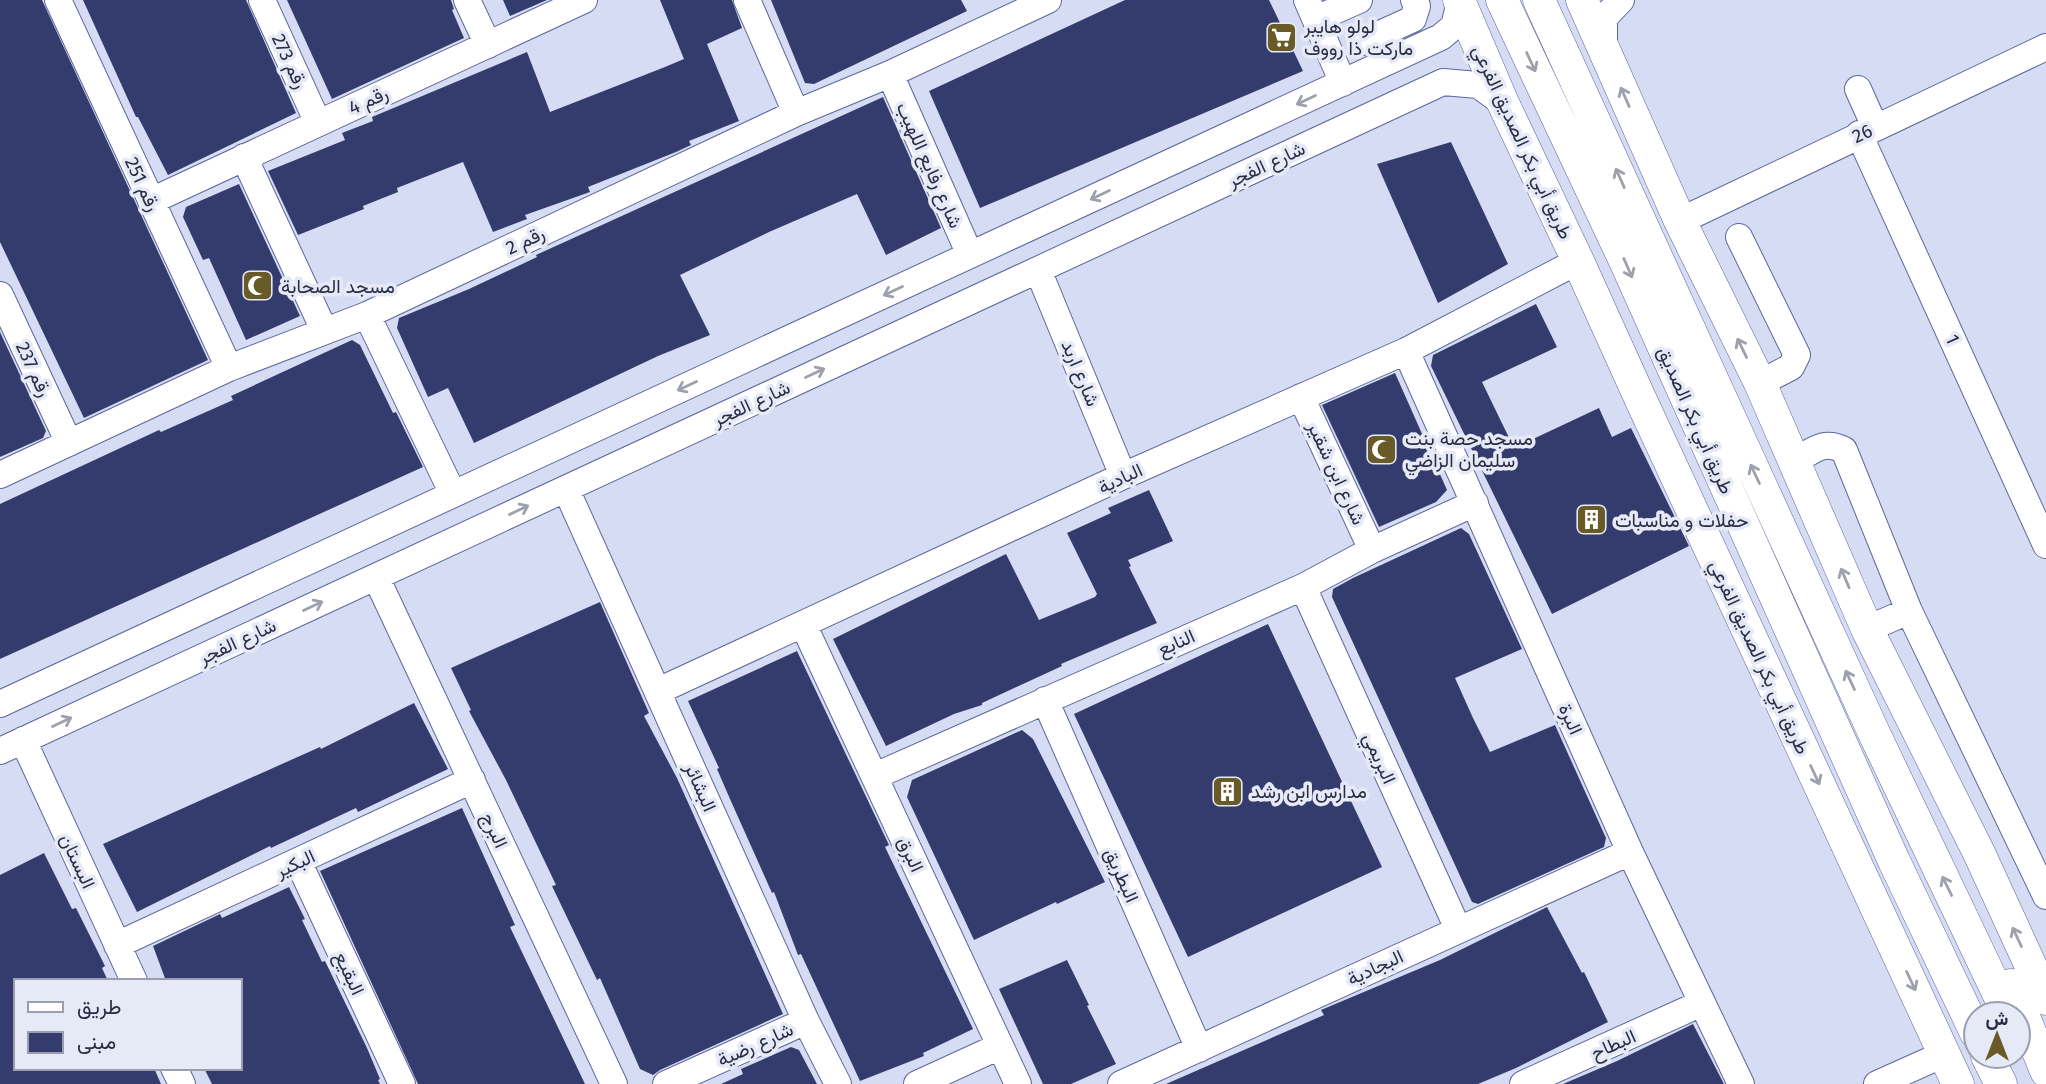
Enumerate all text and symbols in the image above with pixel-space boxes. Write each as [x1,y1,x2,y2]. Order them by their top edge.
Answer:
place label: لولو هايبر ماركت ذا رووف [1303,15,1413,60]
supermarket icon: لولو هايبر ماركت ذا رووف [1264,20,1298,54]
street label: رقم 273 [266,30,312,93]
street label: طريق أبي بكر الصديق الفرعي [1464,42,1578,245]
one-way arrow [1525,51,1538,72]
street label: رقم 4 [345,81,392,120]
one-way arrow [1618,87,1631,108]
one-way arrow [1296,94,1317,107]
street label: شارع رفايع اللهيب [890,99,968,233]
street label: 26 [1848,119,1876,148]
street label: شارع الفجر [1223,137,1309,194]
street label: رقم 251 [119,153,165,215]
one-way arrow [1613,168,1626,189]
one-way arrow [1090,189,1111,203]
street label: رقم 2 [502,221,549,260]
one-way arrow [1622,257,1635,278]
mosque icon: مسجد الصحابة [241,269,275,303]
place label: مسجد الصحابة [281,275,395,298]
one-way arrow [883,285,904,298]
street label: 1 [1940,331,1965,348]
street label: شارع اربد [1055,337,1105,410]
street label: رقم 237 [10,338,56,401]
one-way arrow [1735,338,1749,359]
street label: طريق أبي بكر الصديق [1649,343,1738,499]
one-way arrow [804,366,825,379]
street label: شارع الفجر [708,376,794,433]
one-way arrow [677,380,698,393]
street label: شارع ابن شقير [1301,417,1370,529]
place label: مسجد حصة بنت سليمان الزاضي [1405,427,1533,476]
mosque icon: مسجد حصة بنت سليمان الزاضي [1365,432,1399,466]
street label: البادية [1094,458,1146,499]
one-way arrow [1748,464,1761,485]
one-way arrow [508,503,529,516]
building icon: حفلات و مناسبات [1575,503,1609,537]
place label: حفلات و مناسبات [1615,509,1748,532]
street label: طريق أبي بكر الصديق الفرعي [1701,557,1815,760]
one-way arrow [1838,568,1851,589]
one-way arrow [302,599,323,612]
street label: شارع الفجر [194,614,280,671]
street label: النابع [1154,624,1199,663]
one-way arrow [1843,670,1856,692]
street label: البرة [1554,700,1587,738]
one-way arrow [51,715,72,728]
street label: البريمي [1355,729,1401,789]
street label: البشائر [679,758,721,815]
one-way arrow [1809,764,1822,785]
building icon: مدارس ابن رشد [1211,774,1245,808]
place label: مدارس ابن رشد [1251,780,1367,803]
street label: البرج [476,809,513,852]
street label: البستان [55,830,100,892]
street label: البرق [892,833,929,876]
street label: البكير [271,844,319,883]
street label: البطريق [1099,844,1144,906]
one-way arrow [1940,876,1954,897]
one-way arrow [2010,927,2023,948]
street label: البجادية [1343,945,1407,990]
street label: البقيع [328,948,370,999]
one-way arrow [1904,970,1918,991]
legend [14,979,242,1070]
text: طريق [77,994,122,1020]
north arrow [1962,1000,2032,1070]
text: ش [1986,1007,2009,1030]
street label: شارع رضية [714,1017,797,1072]
street label: البطاح [1587,1024,1640,1065]
text: مبنى [77,1029,116,1055]

